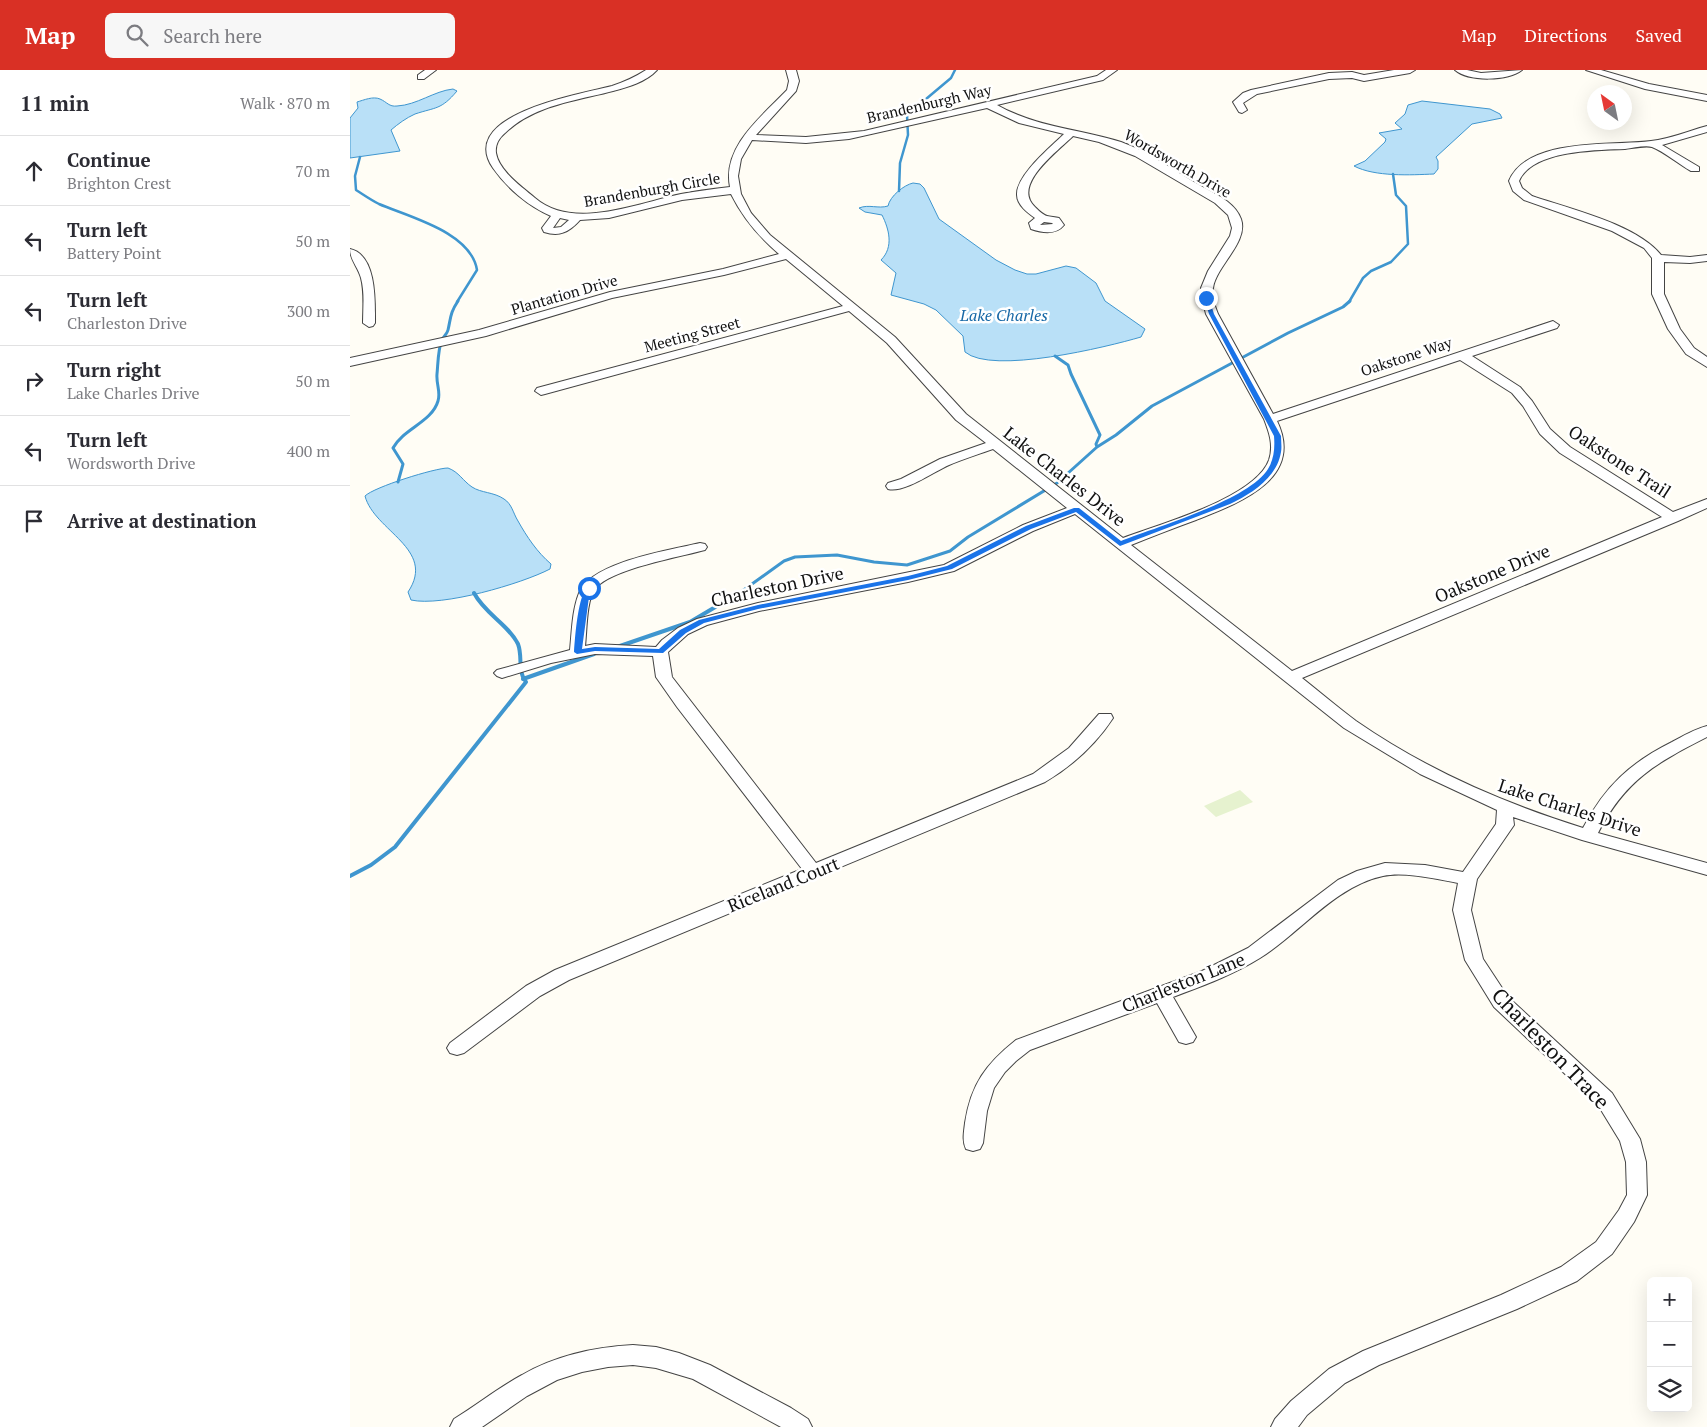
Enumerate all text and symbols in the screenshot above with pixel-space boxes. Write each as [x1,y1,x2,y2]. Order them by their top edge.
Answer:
search box [105,13,455,58]
text: Map [25,19,75,51]
icon: search [123,21,151,49]
text: Search here [163,23,262,48]
text: Map [1461,23,1496,47]
text: Directions [1524,23,1607,47]
text: Saved [1635,23,1682,47]
street label: Brandenburgh Way [865,79,994,127]
north arrow [1587,85,1632,130]
text: 11 min [20,89,89,117]
text: Walk · 870 m [240,92,330,114]
street label: Wordsworth Drive [1121,124,1235,202]
text: Continue [67,147,151,172]
icon: ahead [20,157,48,185]
text: 70 m [295,160,330,182]
street label: Brandenburgh Circle [582,167,722,211]
text: Brighton Crest [67,172,171,194]
text: Turn left [67,217,148,242]
icon: left [20,227,48,255]
text: 50 m [295,230,330,252]
text: Battery Point [67,242,161,264]
street label: Plantation Drive [508,269,620,319]
text: Turn left [67,287,148,312]
route end [1195,287,1218,310]
icon: left [20,297,48,325]
text: 300 m [287,300,330,322]
water label: Lake Charles [959,304,1048,326]
street label: Meeting Street [642,311,743,356]
text: Charleston Drive [67,312,187,334]
street label: Oakstone Way [1358,332,1455,380]
text: Turn right [67,357,161,382]
icon: right [20,367,48,395]
text: 50 m [295,370,330,392]
text: Lake Charles Drive [67,382,200,404]
street label: Oakstone Trail [1564,419,1676,503]
street label: Lake Charles Drive [999,421,1131,531]
text: Turn left [67,427,148,452]
icon: left [20,437,48,465]
text: 400 m [287,440,330,462]
text: Wordsworth Drive [67,452,196,474]
icon: arrive [20,507,48,535]
text: Arrive at destination [67,508,256,533]
street label: Oakstone Drive [1431,538,1553,608]
street label: Charleston Drive [708,560,846,612]
route start [578,577,601,600]
street label: Lake Charles Drive [1495,773,1645,841]
street label: Riceland Court [724,851,843,917]
street label: Charleston Lane [1118,946,1248,1018]
street label: Charleston Trace [1486,981,1616,1115]
map controls [1647,1277,1692,1412]
button: + [1647,1277,1692,1322]
button: − [1647,1322,1692,1367]
button: layers [1647,1367,1692,1412]

